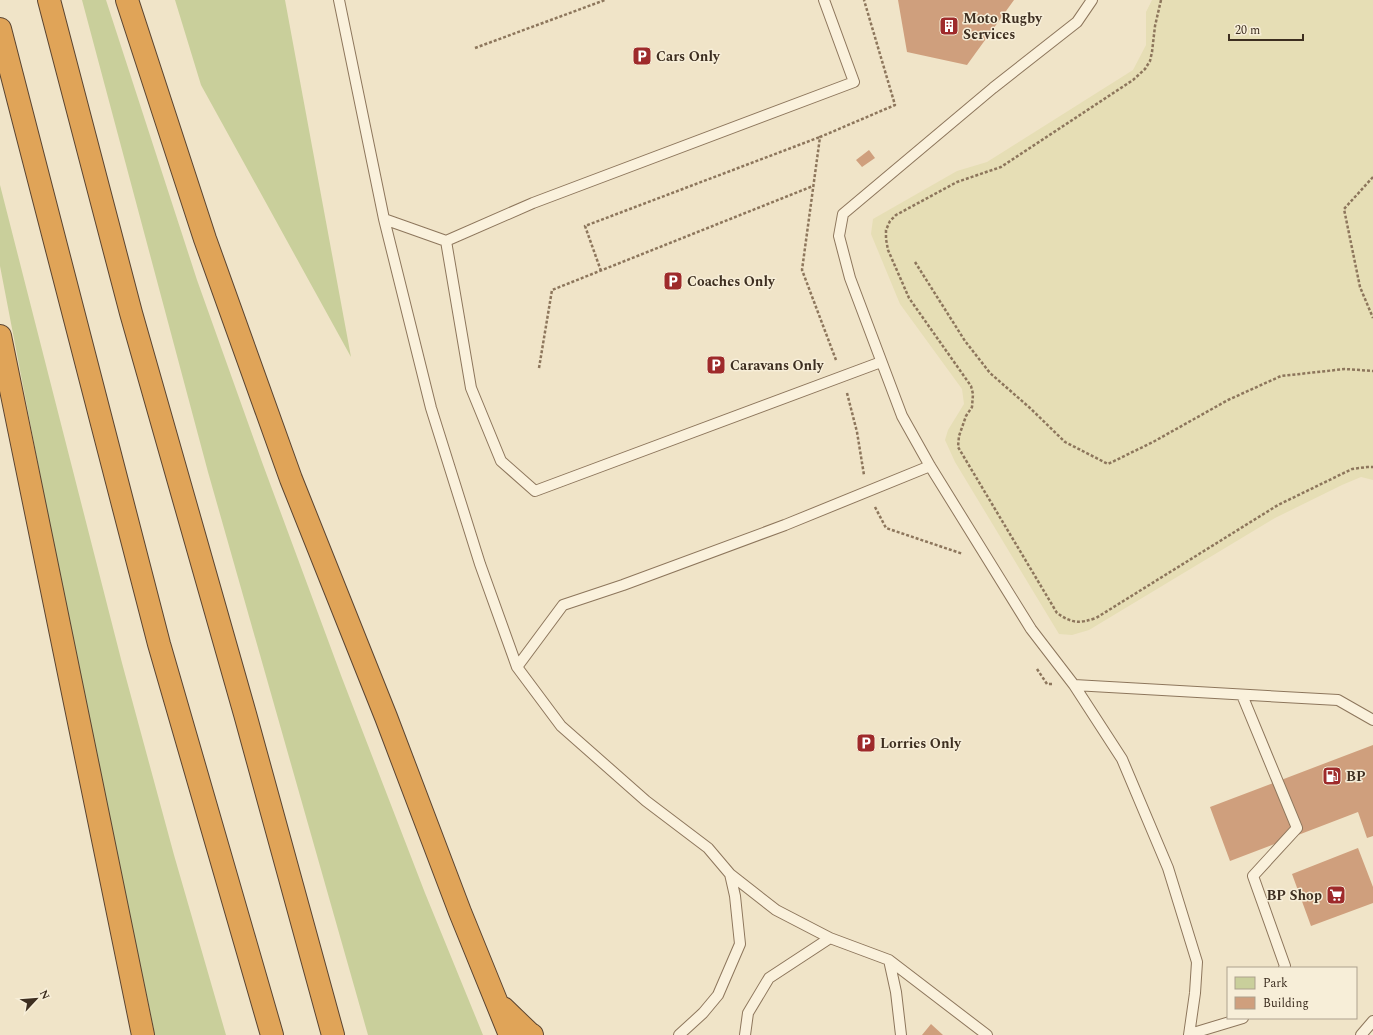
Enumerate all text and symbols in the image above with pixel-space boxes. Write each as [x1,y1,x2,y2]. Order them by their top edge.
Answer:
place label: Moto Rugby Services [963,8,1043,45]
building icon: Moto Rugby Services [938,15,960,37]
scale bar [1229,16,1303,42]
text: 20 m [1235,21,1260,40]
parking icon: Cars Only [631,45,653,67]
place label: Cars Only [656,46,721,67]
parking icon: Coaches Only [662,270,684,292]
place label: Coaches Only [687,271,776,292]
parking icon: Caravans Only [705,354,727,376]
place label: Caravans Only [730,355,825,376]
parking icon: Lorries Only [855,732,877,754]
place label: Lorries Only [880,733,962,754]
fuel station icon: BP [1321,765,1343,787]
place label: BP [1346,766,1366,787]
supermarket icon: BP Shop [1325,884,1347,906]
place label: BP Shop [1266,885,1322,906]
legend [1227,967,1357,1019]
text: Park [1263,974,1288,993]
north arrow [16,979,56,1019]
text: N [35,987,54,1003]
text: Building [1263,994,1309,1013]

